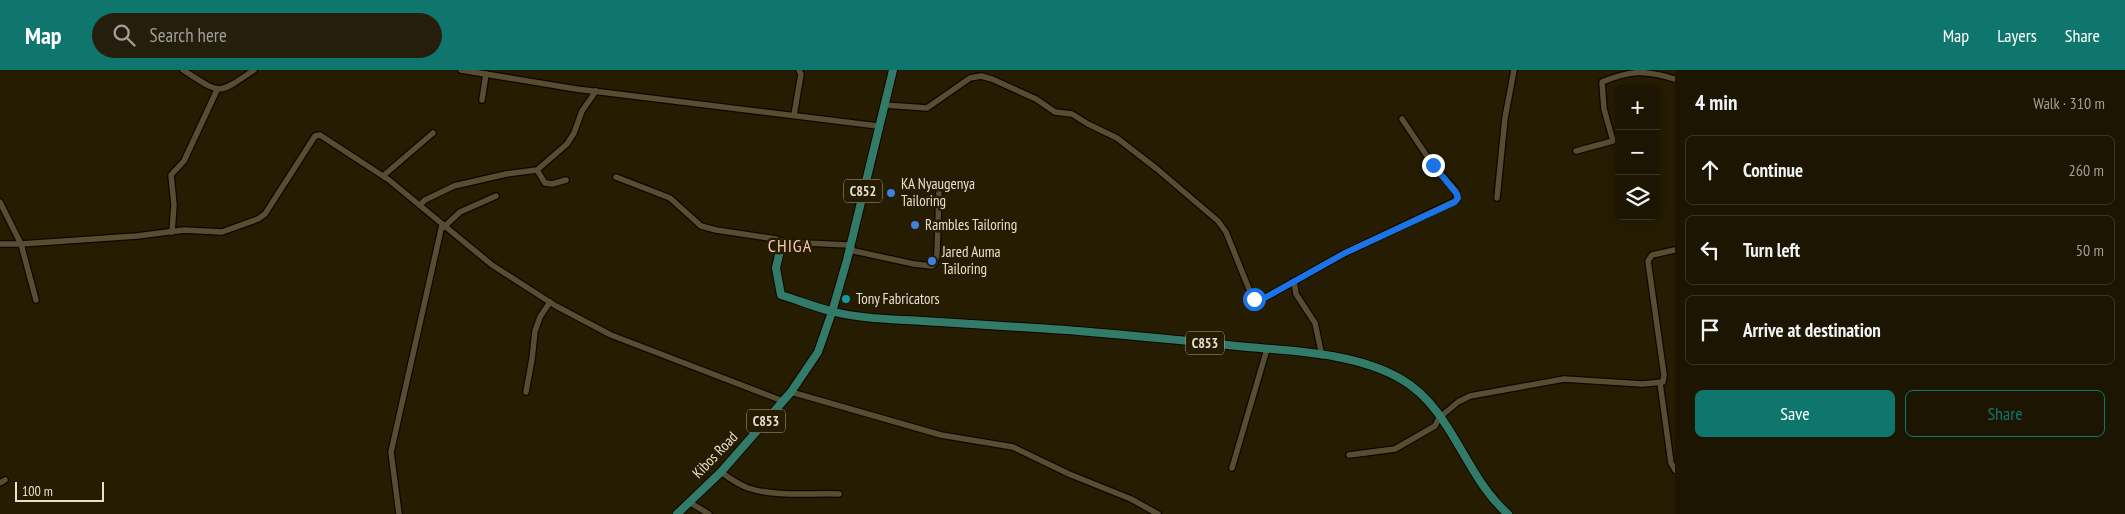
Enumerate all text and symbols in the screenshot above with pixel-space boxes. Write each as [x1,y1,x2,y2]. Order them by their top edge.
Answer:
search box [92,13,442,58]
text: Map [25,20,62,51]
icon: search [110,21,138,49]
text: Search here [150,23,227,47]
text: Map [1943,24,1969,47]
text: Layers [1997,24,2037,47]
text: Share [2065,24,2100,47]
map controls [1615,85,1660,220]
button: + [1615,85,1660,130]
text: 4 min [1695,89,1737,116]
text: Walk · 310 m [2033,93,2105,113]
button: − [1615,130,1660,175]
route end [1422,154,1445,177]
icon: ahead [1696,156,1724,184]
text: Continue [1743,158,1803,182]
text: 260 m [2069,160,2104,180]
place label: KA Nyaugenya Tailoring [901,174,975,210]
button: layers [1615,175,1660,220]
road number: C852 [844,180,882,202]
marker: KA Nyaugenya Tailoring [885,187,897,199]
place label: Rambles Tailoring [925,215,1017,234]
marker: Rambles Tailoring [909,219,921,231]
district label: CHIGA [768,234,812,257]
icon: left [1696,236,1724,264]
text: Turn left [1743,238,1800,262]
text: 50 m [2076,240,2104,260]
place label: Jared Auma Tailoring [941,242,1001,278]
marker: Jared Auma Tailoring [926,255,938,267]
route start [1243,288,1266,311]
place label: Tony Fabricators [856,289,940,308]
marker: Tony Fabricators [840,293,852,305]
icon: arrive [1696,316,1724,344]
text: Arrive at destination [1743,318,1881,342]
road number: C853 [1186,332,1224,354]
button: Save [1695,390,1895,437]
button: Share [1905,390,2105,437]
road number: C853 [747,410,785,432]
street label: Kibos Road [688,427,741,482]
scale bar [15,479,104,502]
text: 100 m [22,482,53,500]

